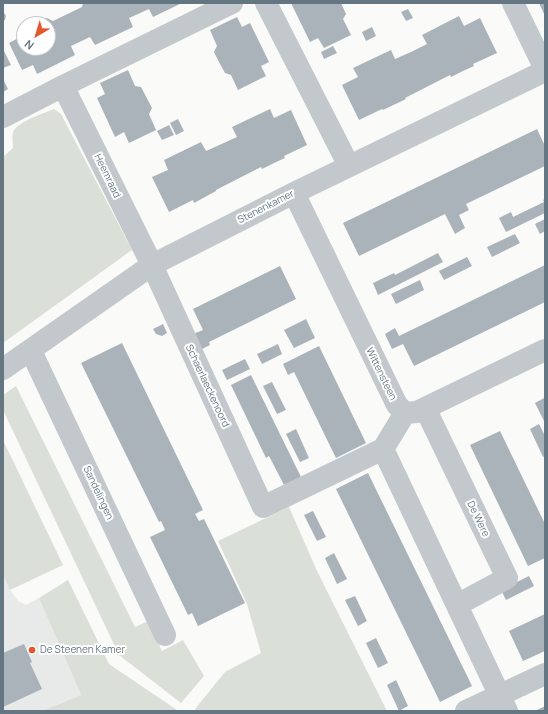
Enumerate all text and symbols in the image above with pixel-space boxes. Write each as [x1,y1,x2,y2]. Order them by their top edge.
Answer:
north arrow [16,16,56,56]
text: N [21,37,37,53]
street label: Heemraad [91,152,123,200]
street label: Stenenkamer [236,188,296,226]
street label: Schaerlaeckenoord [183,343,231,429]
street label: Wittensteen [363,346,399,402]
street label: Sandelingen [80,464,116,522]
street label: De Were [464,499,492,539]
place label: De Steenen Kamer [40,644,125,656]
marker: De Steenen Kamer [27,645,37,655]

